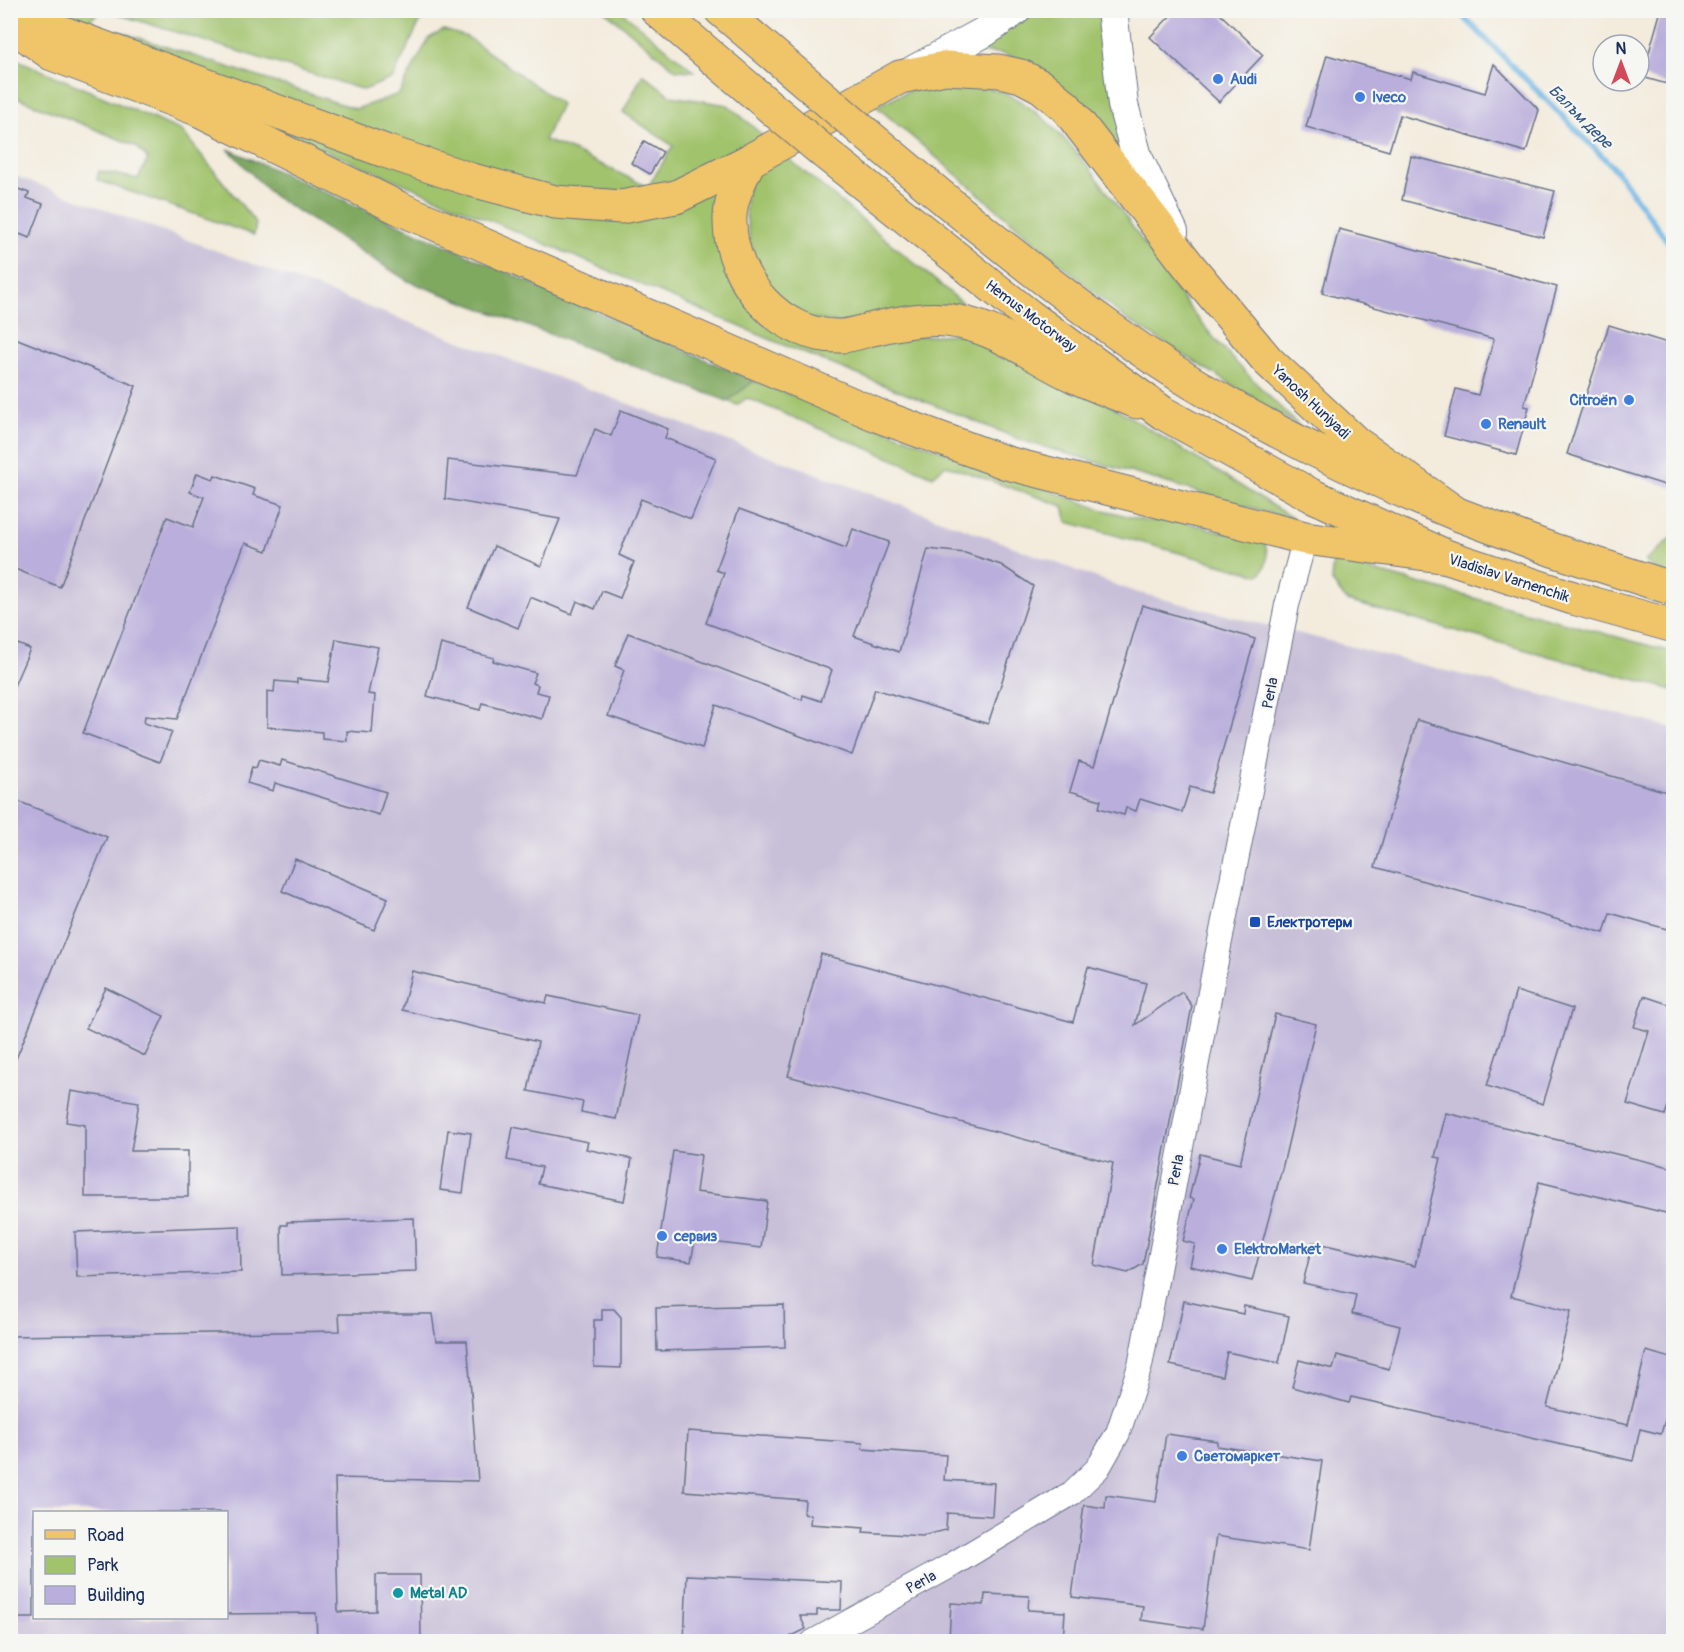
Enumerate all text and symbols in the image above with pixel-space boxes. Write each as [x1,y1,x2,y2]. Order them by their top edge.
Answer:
north arrow [1591,33,1651,93]
text: N [1616,39,1627,59]
place label: Audi [1230,70,1257,89]
marker: Audi [1211,72,1225,86]
water label: Балъм дере [1544,81,1618,154]
place label: Iveco [1372,88,1406,107]
marker: Iveco [1353,90,1367,104]
street label: Hemus Motorway [982,276,1080,357]
street label: Yanosh Huniyadi [1267,361,1354,444]
place label: Citroën [1569,391,1617,410]
marker: Citroën [1622,393,1636,407]
place label: Renault [1498,415,1547,434]
marker: Renault [1479,417,1493,431]
street label: Vladislav Varnenchik [1446,550,1572,607]
street label: Perla [1258,676,1283,710]
place label: Електротерм [1267,913,1352,932]
marker: Електротерм [1248,915,1262,929]
street label: Perla [1164,1153,1189,1187]
place label: сервиз [673,1227,717,1246]
marker: сервиз [655,1229,669,1243]
place label: ElektroMarket [1234,1240,1322,1259]
marker: ElektroMarket [1215,1242,1229,1256]
place label: Светомаркет [1194,1447,1281,1466]
marker: Светомаркет [1175,1449,1189,1463]
legend [33,1511,228,1619]
text: Road [87,1524,124,1547]
text: Park [87,1554,119,1577]
street label: Perla [903,1566,940,1598]
text: Building [87,1584,145,1607]
place label: Metal AD [410,1584,468,1603]
marker: Metal AD [391,1586,405,1600]

